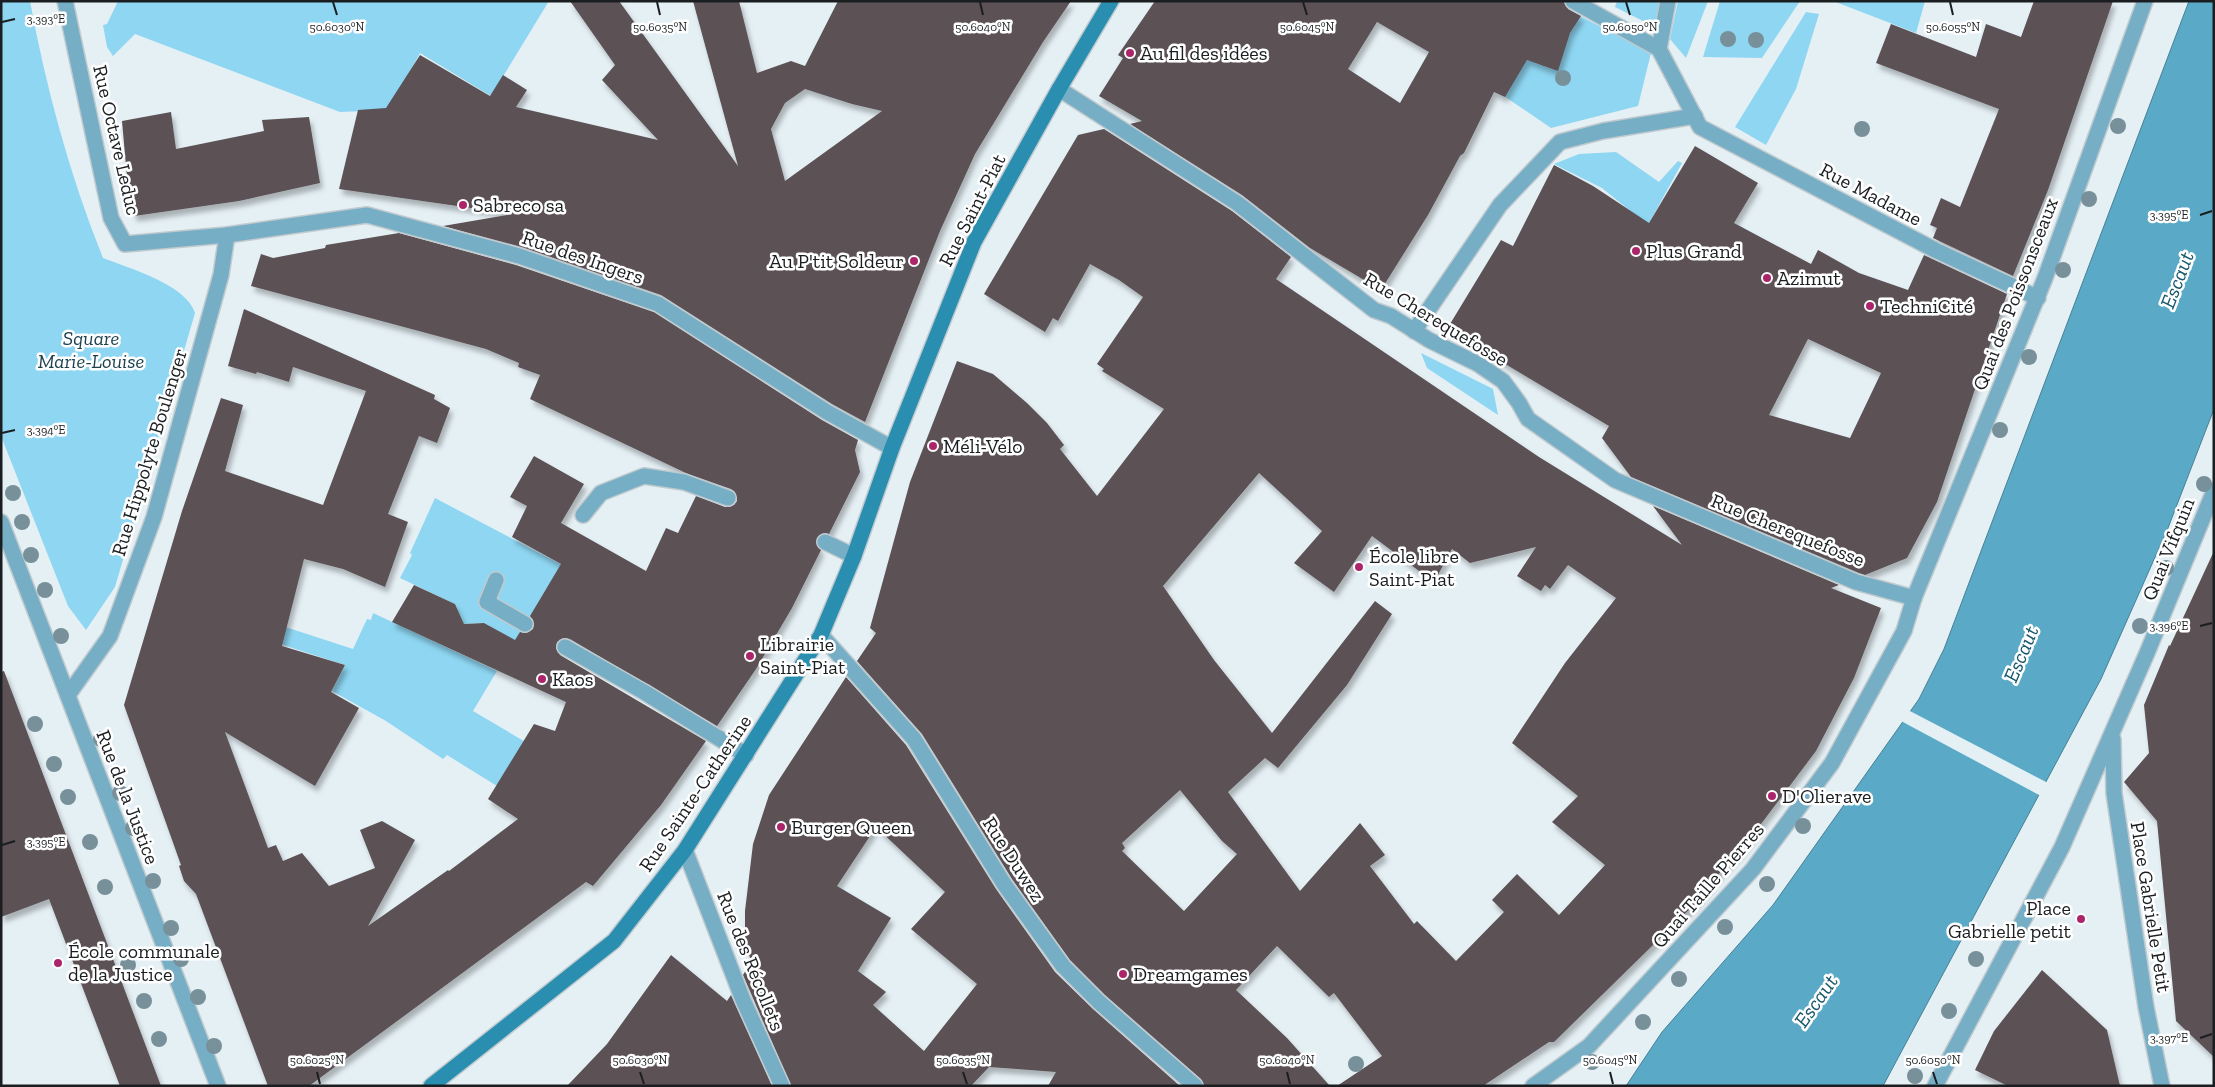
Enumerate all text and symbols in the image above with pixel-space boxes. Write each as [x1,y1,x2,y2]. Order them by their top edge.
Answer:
text: 3.393°E [27,12,65,26]
text: 50.6030°N [310,20,365,34]
text: 50.6035°N [633,20,687,34]
text: 50.6040°N [955,20,1011,34]
text: 50.6045°N [1280,20,1334,34]
text: 50.6050°N [1602,20,1658,34]
text: 50.6055°N [1926,20,1980,34]
place label: Au fil des idées [1140,41,1267,65]
marker: Au fil des idées [1124,47,1136,59]
street label: Rue Octave Leduc [88,63,146,217]
street label: Rue Saint-Piat [933,149,1011,270]
street label: Rue Madame [1816,157,1926,231]
place label: Sabreco sa [473,193,565,217]
street label: Quai des Poissonsceaux [1967,194,2063,394]
marker: Sabreco sa [457,199,469,211]
text: 3.395°E [2150,208,2188,222]
street label: Rue des Ingers [519,225,647,289]
place label: Plus Grand [1646,239,1742,263]
marker: Plus Grand [1630,245,1642,257]
water label: Escaut [2154,248,2199,312]
place label: Au P'tit Soldeur [769,249,904,273]
marker: Au P'tit Soldeur [908,255,920,267]
place label: Azimut [1777,266,1841,290]
street label: Rue Cherequefosse [1360,267,1512,371]
marker: Azimut [1761,272,1773,284]
place label: TechniCité [1880,294,1973,318]
marker: TechniCité [1864,300,1876,312]
park label: Square Marie-Louise [38,326,144,373]
street label: Rue Hippolyte Boulenger [106,345,192,559]
text: 3.394°E [27,423,65,437]
place label: Méli-Vélo [943,434,1023,458]
marker: Méli-Vélo [927,440,939,452]
street label: Rue Cherequefosse [1708,488,1868,572]
street label: Quai Vifquin [2137,494,2200,604]
place label: École libre Saint-Piat [1369,544,1459,591]
marker: École libre Saint-Piat [1353,561,1365,573]
text: 3.396°E [2150,619,2188,633]
water label: Escaut [1998,622,2044,686]
place label: Librairie Saint-Piat [760,632,846,679]
marker: Librairie Saint-Piat [744,650,756,662]
place label: Kaos [552,667,594,691]
marker: Kaos [536,673,548,685]
street label: Rue Sainte-Catherine [634,710,756,876]
street label: Rue de la Justice [91,726,165,868]
place label: D'Olierave [1782,784,1871,808]
marker: D'Olierave [1766,790,1778,802]
street label: Rue Duwez [978,812,1050,906]
place label: Burger Queen [791,815,912,839]
street label: Quai Taille Pierres [1647,817,1769,953]
street label: Place Gabrielle Petit [2126,820,2176,995]
marker: Burger Queen [775,821,787,833]
text: 3.395°E [27,835,65,849]
street label: Rue des Récollets [712,888,790,1034]
place label: Place Gabrielle petit [1948,896,2072,943]
marker: Place Gabrielle petit [2075,913,2087,925]
place label: École communale de la Justice [68,939,220,986]
marker: École communale de la Justice [52,957,64,969]
place label: Dreamgames [1133,962,1248,986]
marker: Dreamgames [1117,968,1129,980]
water label: Escaut [1788,969,1843,1032]
text: 3.397°E [2150,1031,2188,1045]
text: 50.6025°N [290,1053,344,1067]
text: 50.6030°N [613,1053,668,1067]
text: 50.6035°N [936,1053,990,1067]
text: 50.6040°N [1259,1053,1315,1067]
text: 50.6045°N [1583,1053,1637,1067]
text: 50.6050°N [1905,1053,1961,1067]

